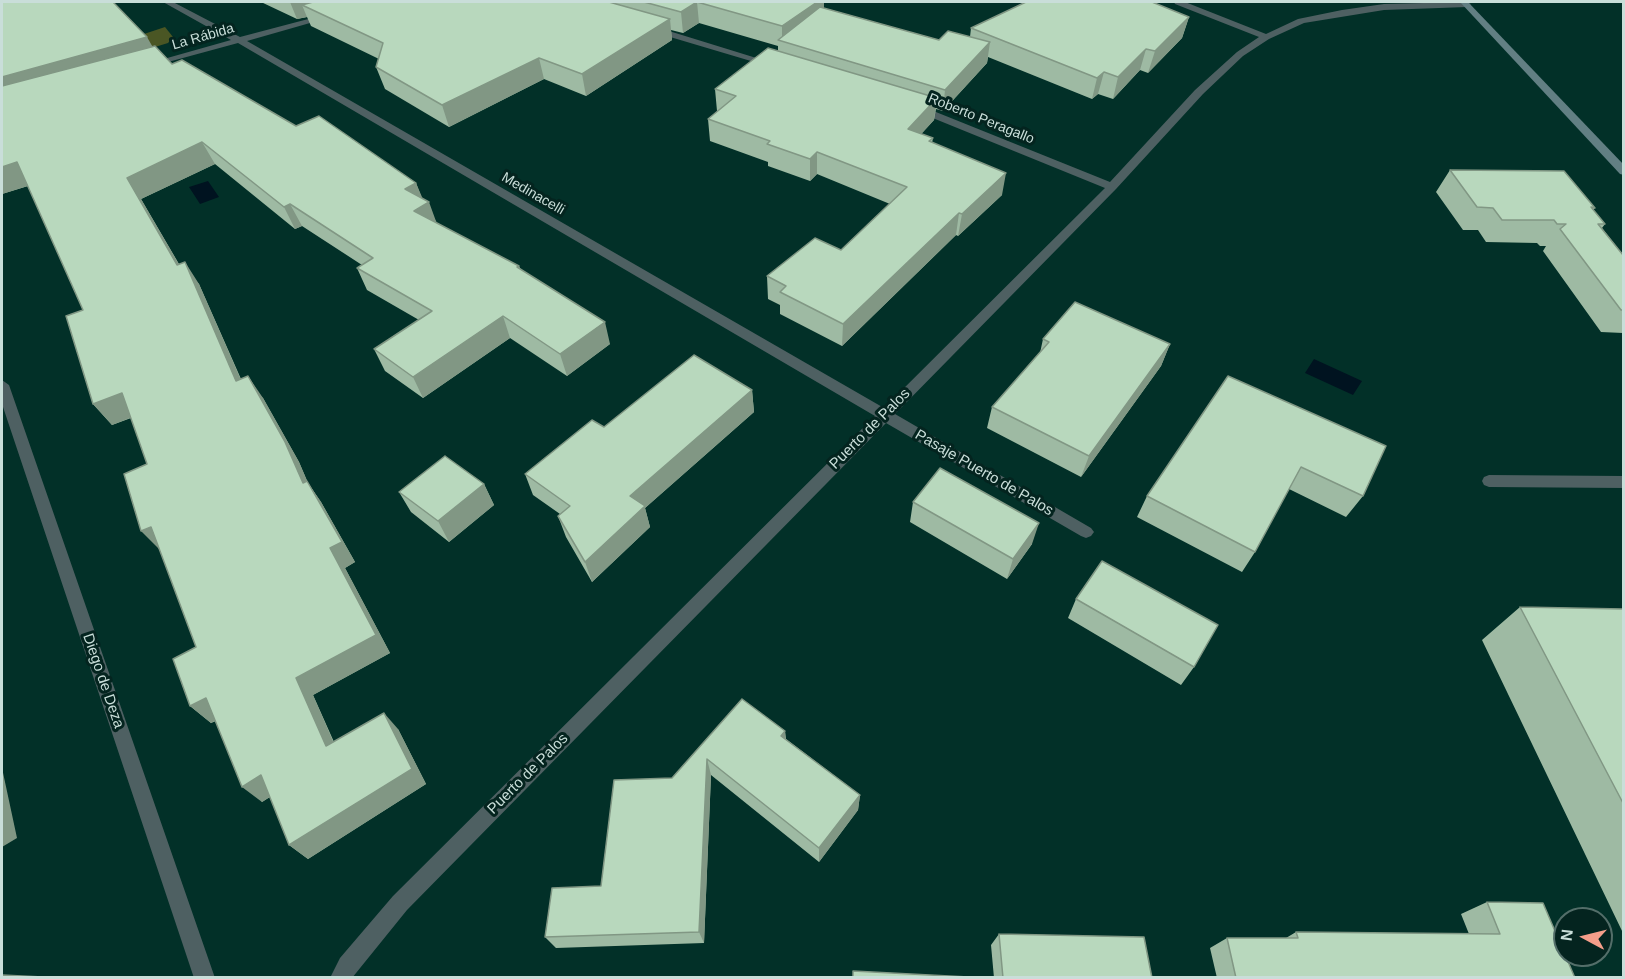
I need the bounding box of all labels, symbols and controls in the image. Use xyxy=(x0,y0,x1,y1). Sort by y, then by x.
street label: La Rábida xyxy=(170,20,236,54)
street label: Roberto Peragallo xyxy=(926,90,1036,148)
street label: Medinacelli xyxy=(498,169,568,219)
street label: Puerto de Palos xyxy=(826,385,914,473)
street label: Pasaje Puerto de Palos xyxy=(912,426,1056,520)
street label: Diego de Deza xyxy=(78,631,128,731)
street label: Puerto de Palos xyxy=(484,730,572,818)
north arrow xyxy=(1553,907,1613,967)
text: N xyxy=(1557,928,1576,942)

